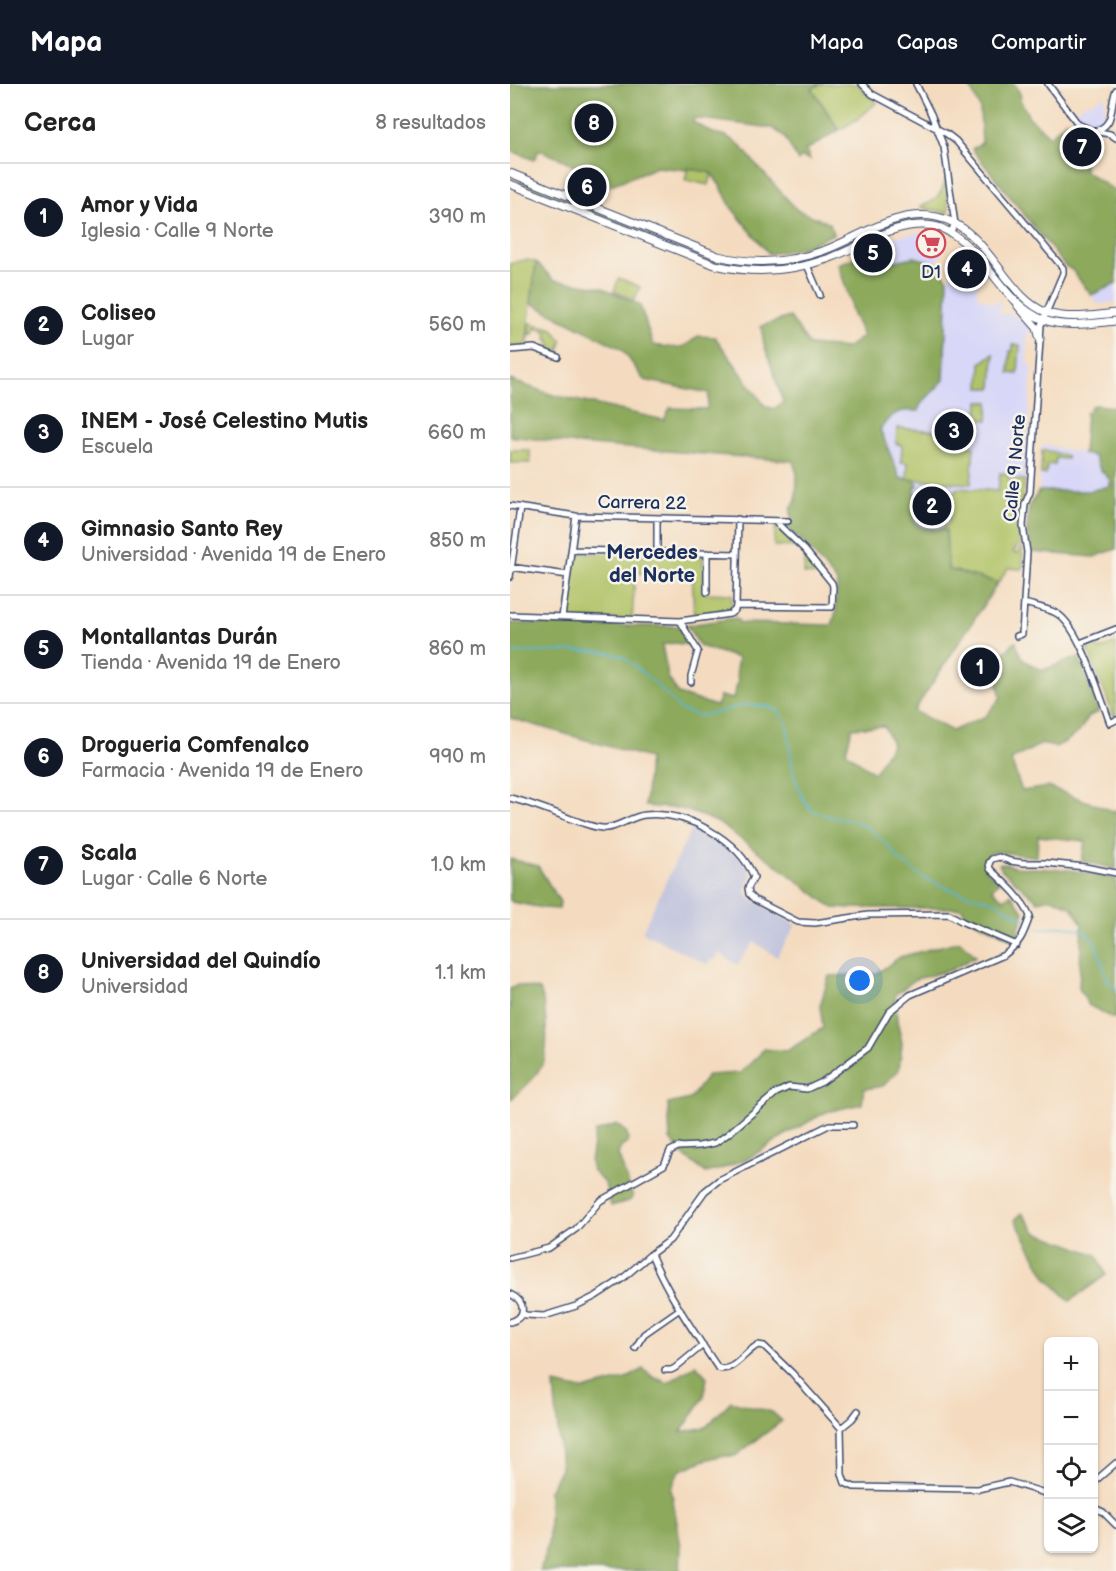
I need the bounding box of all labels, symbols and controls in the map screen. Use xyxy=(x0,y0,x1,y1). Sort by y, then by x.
text: Mapa xyxy=(30,26,102,59)
text: Mapa xyxy=(810,30,864,55)
text: Capas xyxy=(897,30,958,55)
text: Compartir xyxy=(991,30,1086,55)
pin: 8 xyxy=(574,100,614,146)
text: Cerca xyxy=(24,108,96,139)
text: 8 resultados xyxy=(375,111,486,135)
pin: 7 xyxy=(1062,124,1102,170)
pin: 6 xyxy=(568,164,607,210)
text: Amor y Vida xyxy=(81,192,198,219)
text: 1 xyxy=(39,205,48,229)
text: 390 m xyxy=(428,205,486,229)
text: Iglesia · Calle 9 Norte xyxy=(81,219,274,243)
supermarket icon: D1 xyxy=(915,227,947,259)
pin: 5 xyxy=(854,230,892,276)
pin: 4 xyxy=(948,246,986,291)
place label: D1 xyxy=(921,262,941,283)
text: Coliseo xyxy=(81,300,156,327)
text: 2 xyxy=(38,313,49,337)
text: 560 m xyxy=(429,313,486,337)
text: Lugar xyxy=(81,327,134,351)
text: INEM - José Celestino Mutis xyxy=(81,408,368,435)
pin: 3 xyxy=(934,408,974,454)
street label: Calle 9 Norte xyxy=(1000,413,1030,523)
text: 3 xyxy=(38,421,49,445)
text: 660 m xyxy=(428,421,486,445)
text: Escuela xyxy=(81,435,153,459)
pin: 2 xyxy=(912,484,952,528)
street label: Carrera 22 xyxy=(597,492,687,514)
text: Gimnasio Santo Rey xyxy=(81,516,282,543)
text: 4 xyxy=(38,529,49,553)
text: 850 m xyxy=(429,529,486,553)
district label: Mercedes del Norte xyxy=(606,541,698,588)
text: Universidad · Avenida 19 de Enero xyxy=(81,543,386,567)
text: Montallantas Durán xyxy=(81,624,278,651)
text: 5 xyxy=(38,637,49,661)
text: 860 m xyxy=(428,637,486,661)
pin: 1 xyxy=(960,644,1000,690)
text: Tienda · Avenida 19 de Enero xyxy=(81,651,341,675)
text: Drogueria Comfenalco xyxy=(81,732,309,759)
text: 6 xyxy=(37,745,50,769)
text: 990 m xyxy=(429,745,486,769)
text: Farmacia · Avenida 19 de Enero xyxy=(81,759,363,783)
text: Scala xyxy=(81,840,137,867)
text: 7 xyxy=(38,853,49,877)
text: 1.0 km xyxy=(431,853,486,877)
text: Lugar · Calle 6 Norte xyxy=(81,867,267,891)
text: Universidad del Quindío xyxy=(81,948,321,975)
text: 8 xyxy=(37,961,50,985)
text: 1.1 km xyxy=(435,961,486,985)
your location xyxy=(845,966,874,995)
text: Universidad xyxy=(81,975,188,999)
map controls xyxy=(1044,1337,1098,1553)
button: + xyxy=(1044,1337,1098,1391)
button: − xyxy=(1044,1391,1098,1445)
button: locate xyxy=(1044,1445,1098,1499)
button: layers xyxy=(1044,1499,1098,1553)

